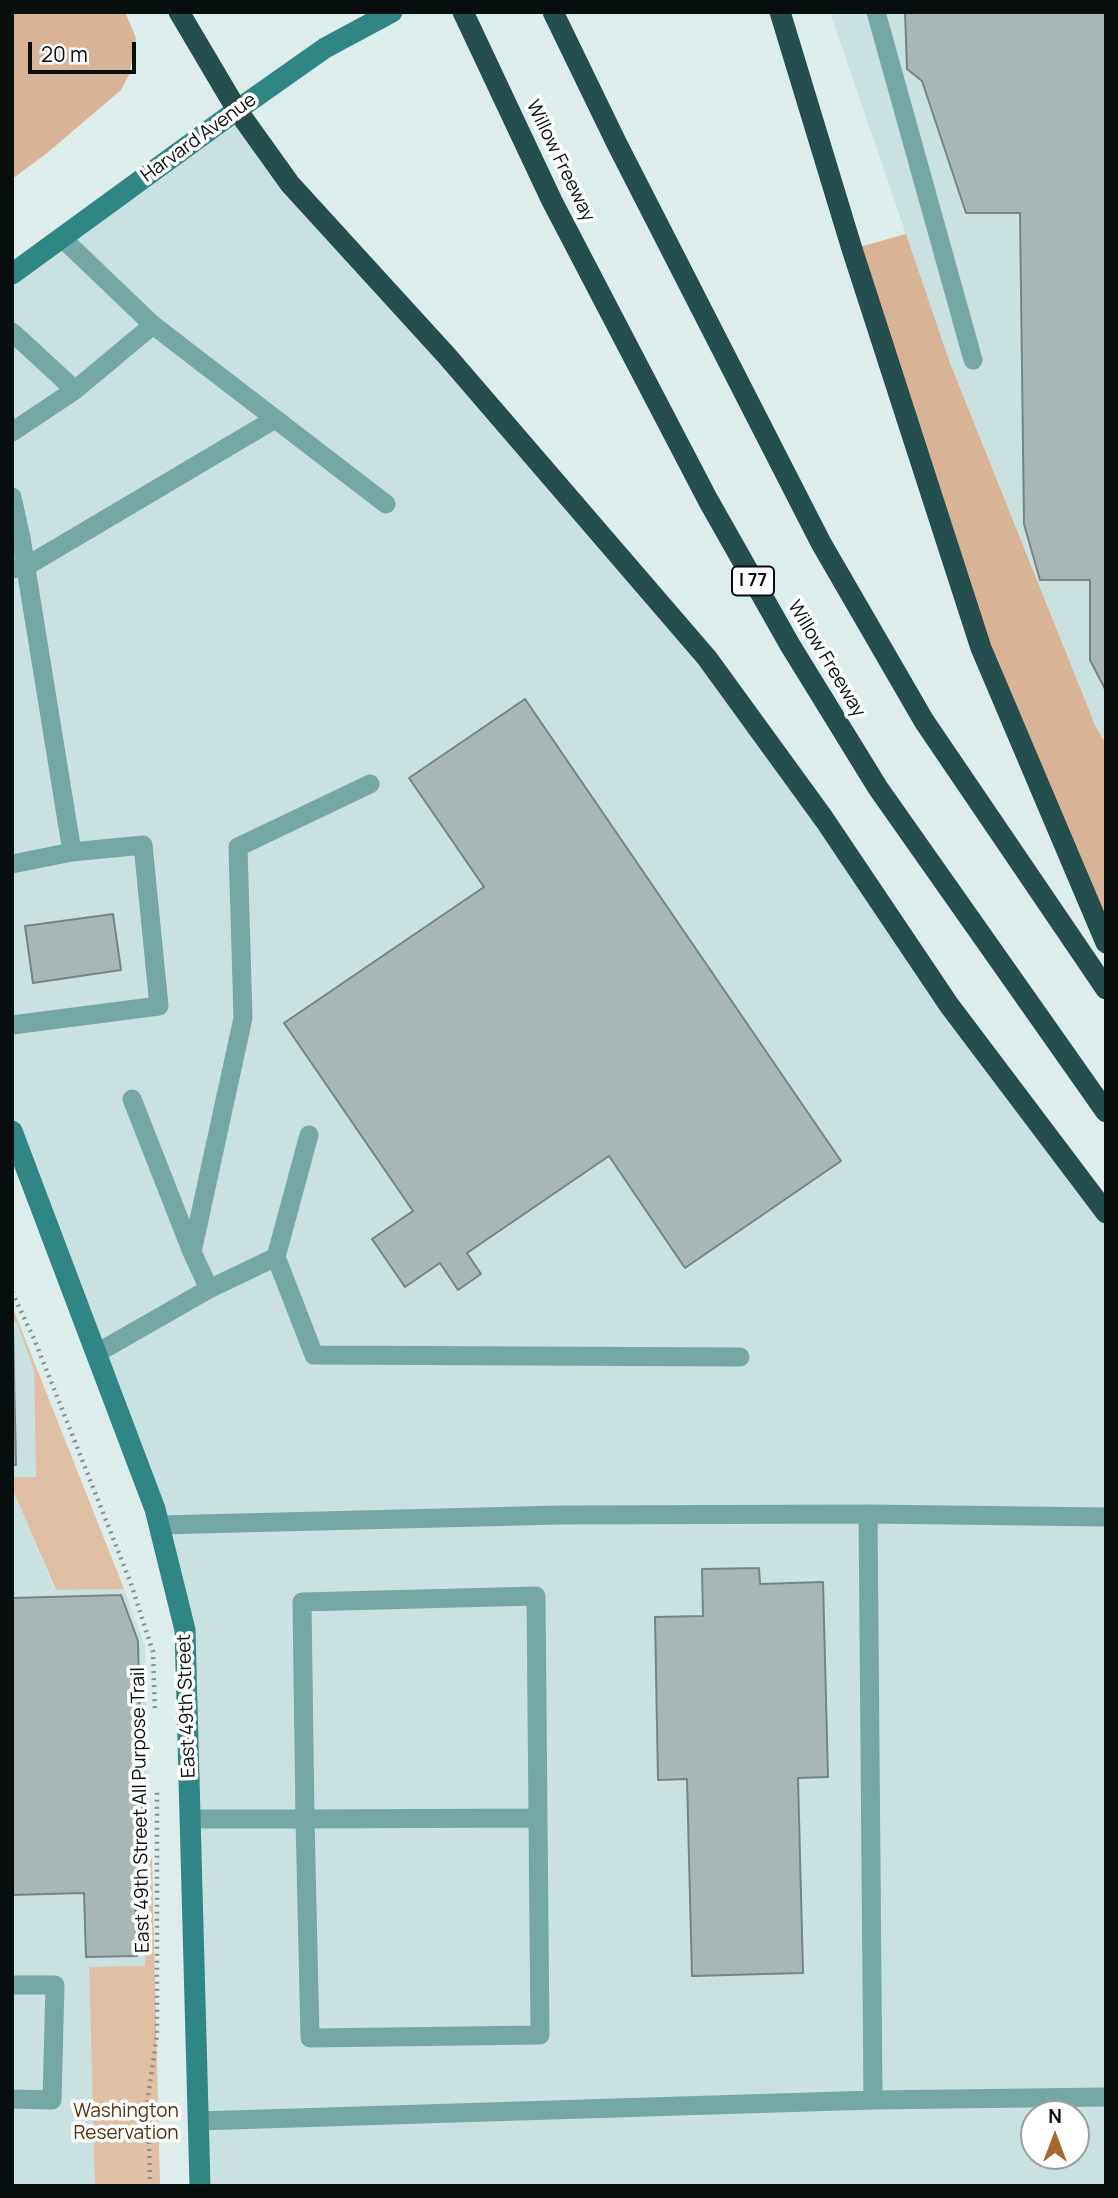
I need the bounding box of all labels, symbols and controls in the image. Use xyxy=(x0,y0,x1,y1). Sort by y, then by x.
scale bar xyxy=(32,28,140,72)
text: 20 m xyxy=(41,40,88,68)
street label: Harvard Avenue xyxy=(137,89,261,187)
street label: Willow Freeway xyxy=(521,97,599,225)
road number: I 77 xyxy=(732,566,774,596)
street label: Willow Freeway xyxy=(782,597,870,721)
street label: East 49th Street xyxy=(173,1634,201,1778)
street label: East 49th Street All Purpose Trail xyxy=(127,1667,155,1953)
north arrow xyxy=(1020,2100,1090,2170)
park label: Washington Reservation xyxy=(73,2101,179,2145)
text: N xyxy=(1048,2103,1062,2129)

